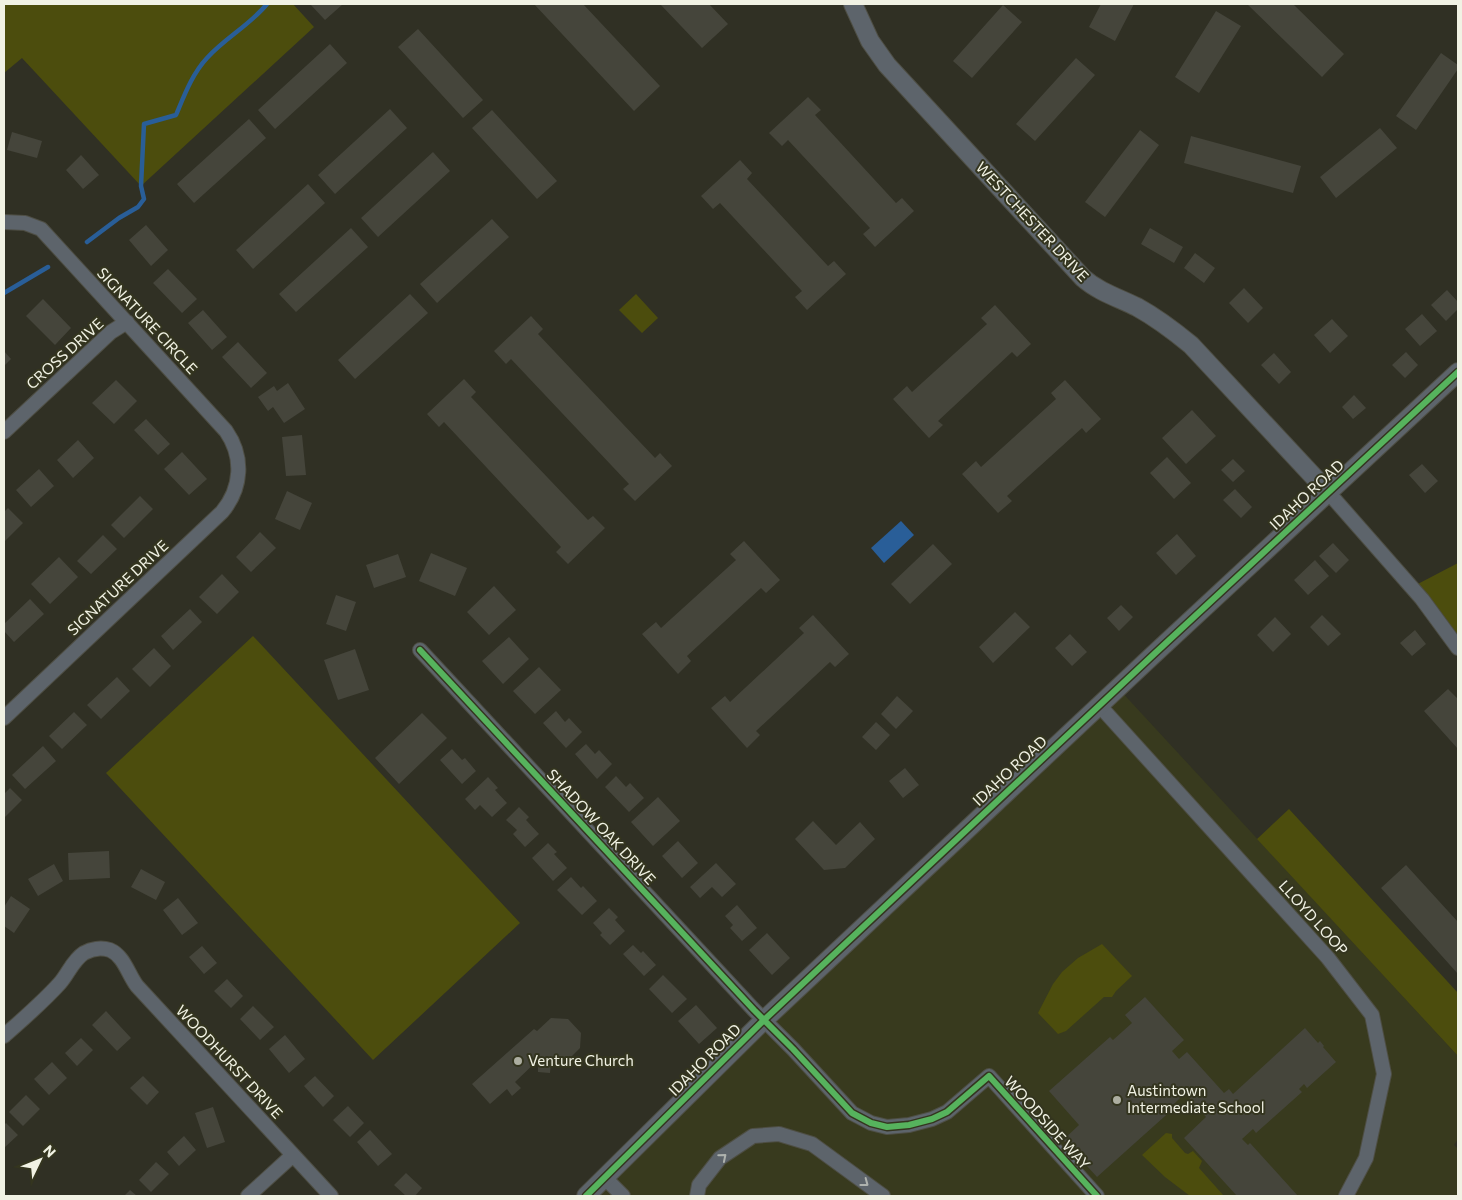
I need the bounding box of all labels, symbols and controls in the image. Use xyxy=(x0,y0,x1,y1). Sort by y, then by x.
street label: WESTCHESTER DRIVE xyxy=(973,158,1093,285)
street label: SIGNATURE CIRCLE xyxy=(94,263,202,377)
street label: CROSS DRIVE xyxy=(22,314,107,393)
street label: IDAHO ROAD xyxy=(1266,455,1347,533)
street label: SIGNATURE DRIVE xyxy=(63,536,172,639)
street label: IDAHO ROAD xyxy=(969,731,1050,809)
street label: SHADOW OAK DRIVE xyxy=(544,765,660,888)
street label: LLOYD LOOP xyxy=(1275,876,1352,958)
street label: WOODHURST DRIVE xyxy=(173,1001,287,1122)
street label: IDAHO ROAD xyxy=(665,1020,744,1099)
place label: Venture Church xyxy=(528,1051,634,1069)
marker: Venture Church xyxy=(512,1055,524,1067)
street label: WOODSIDE WAY xyxy=(1001,1072,1095,1173)
place label: Austintown Intermediate School xyxy=(1127,1081,1264,1116)
marker: Austintown Intermediate School xyxy=(1111,1094,1123,1106)
north arrow xyxy=(15,1135,65,1185)
text: N xyxy=(40,1141,60,1160)
one-way arrow xyxy=(718,1154,727,1163)
one-way arrow xyxy=(859,1177,868,1185)

